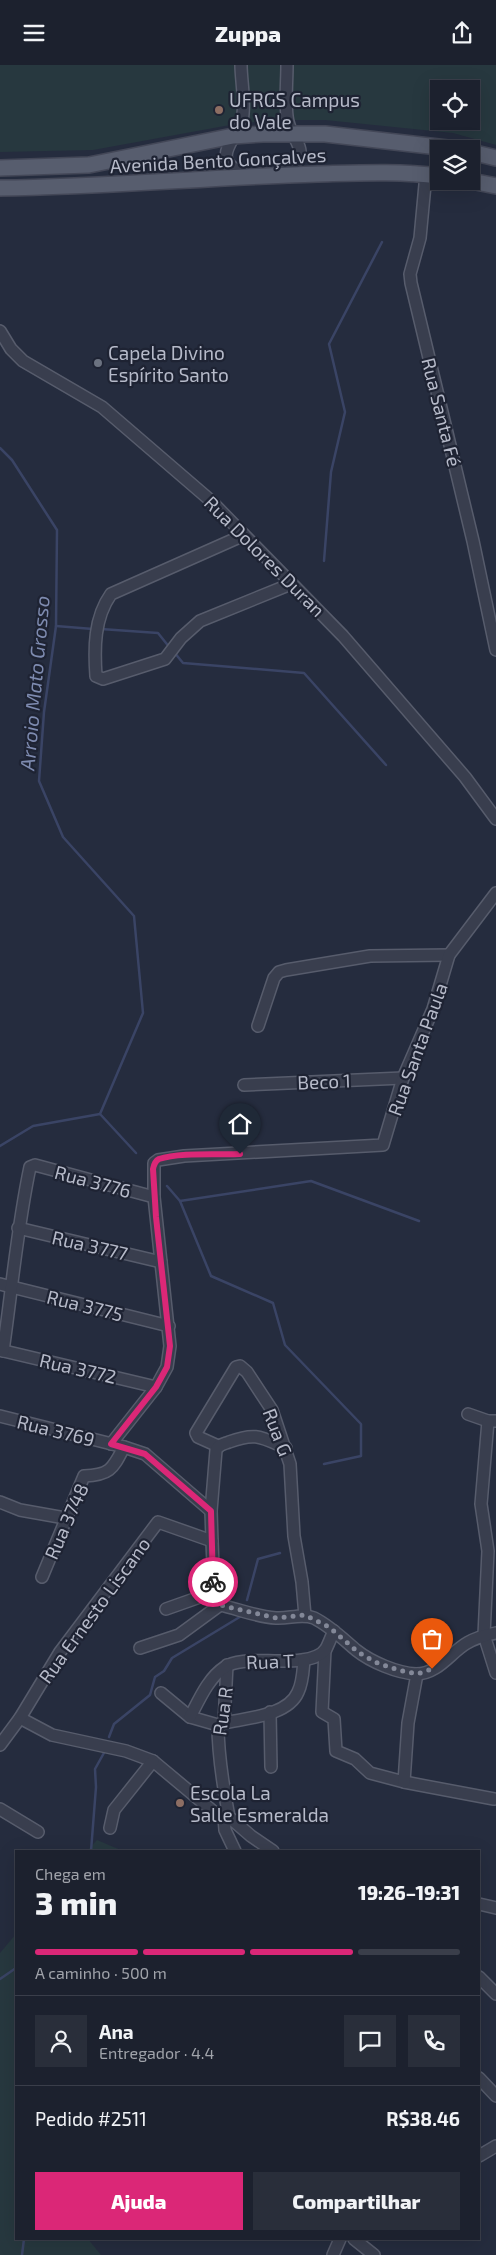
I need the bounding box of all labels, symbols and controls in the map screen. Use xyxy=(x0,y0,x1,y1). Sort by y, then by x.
icon: menu xyxy=(20,19,48,47)
icon: share xyxy=(448,19,476,47)
text: Zuppa xyxy=(215,20,281,46)
map controls xyxy=(430,80,480,190)
button: locate xyxy=(430,80,480,130)
place label: UFRGS Campus do Vale xyxy=(229,88,360,133)
marker: UFRGS Campus do Vale xyxy=(213,104,225,116)
button: layers xyxy=(430,140,480,190)
street label: Avenida Bento Gonçalves xyxy=(109,143,327,178)
place label: Capela Divino Espírito Santo xyxy=(108,341,229,386)
street label: Rua Santa Fé xyxy=(417,355,467,469)
marker: Capela Divino Espírito Santo xyxy=(92,357,104,369)
street label: Rua Dolores Duran xyxy=(200,491,330,621)
water label: Arroio Mato Grosso xyxy=(14,595,54,772)
street label: Rua Santa Paula xyxy=(382,979,452,1119)
street label: Beco 1 xyxy=(297,1069,351,1093)
pin xyxy=(219,1103,261,1154)
icon: home xyxy=(226,1110,254,1138)
street label: Rua 3776 xyxy=(52,1160,134,1202)
street label: Rua 3777 xyxy=(50,1225,130,1265)
street label: Rua 3775 xyxy=(45,1284,125,1326)
street label: Rua 3772 xyxy=(37,1348,119,1388)
street label: Rua G xyxy=(258,1405,298,1459)
street label: Rua 3769 xyxy=(15,1409,97,1451)
street label: Rua 3748 xyxy=(39,1479,93,1563)
street label: Rua Ernesto Liscano xyxy=(33,1533,155,1687)
courier xyxy=(188,1557,238,1607)
icon: bike xyxy=(199,1568,227,1596)
pin xyxy=(411,1618,453,1669)
icon: bag xyxy=(418,1625,446,1653)
street label: Rua T xyxy=(246,1649,294,1673)
street label: Rua R xyxy=(207,1685,237,1737)
place label: Escola La Salle Esmeralda xyxy=(190,1781,329,1826)
marker: Escola La Salle Esmeralda xyxy=(174,1797,186,1809)
text: Chega em xyxy=(35,1864,106,1883)
text: 19:26–19:31 xyxy=(358,1881,460,1904)
text: 3 min xyxy=(35,1883,117,1921)
text: A caminho · 500 m xyxy=(35,1963,167,1982)
button: person xyxy=(35,2015,87,2067)
button: chat xyxy=(344,2015,396,2067)
button: phone xyxy=(408,2015,460,2067)
text: Ana xyxy=(99,2020,134,2043)
text: Entregador · 4.4 xyxy=(99,2043,214,2062)
text: Pedido #2511 xyxy=(35,2107,147,2130)
text: R$38.46 xyxy=(386,2107,460,2130)
button: Ajuda xyxy=(35,2172,243,2230)
button: Compartilhar xyxy=(253,2172,460,2230)

